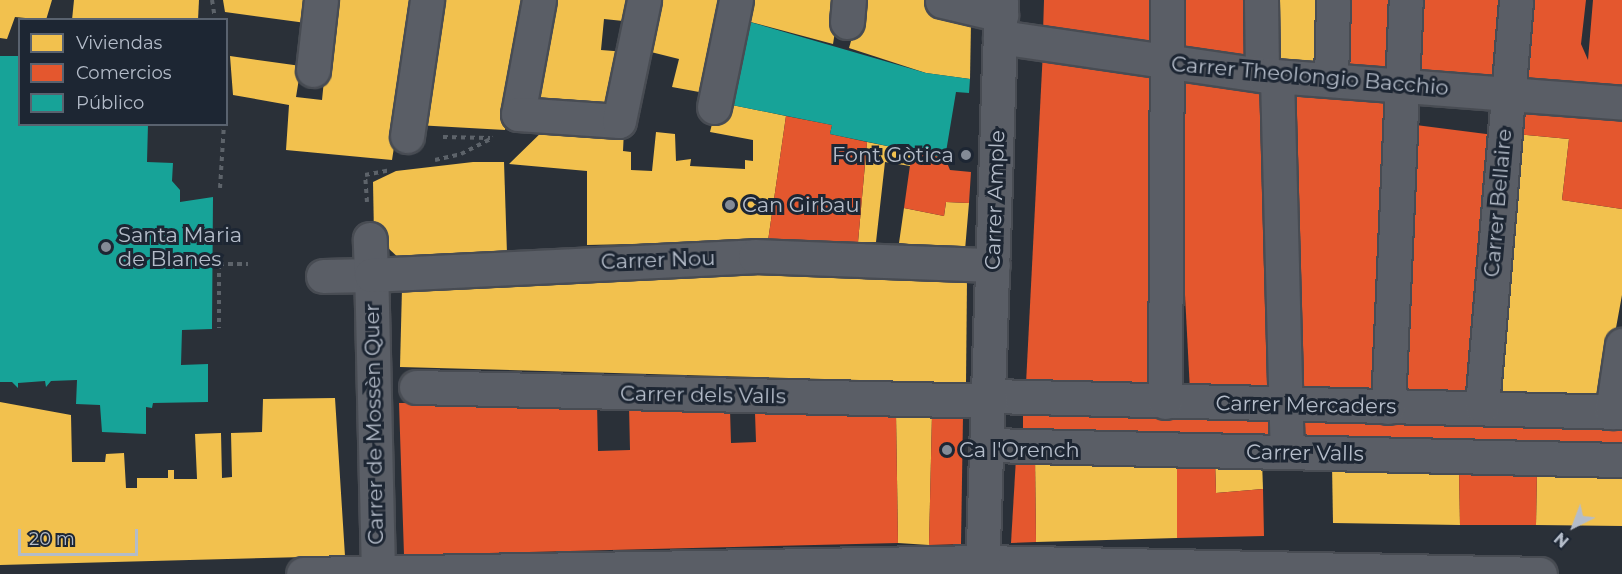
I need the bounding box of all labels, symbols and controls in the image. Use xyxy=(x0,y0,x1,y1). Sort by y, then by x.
legend xyxy=(18,18,228,126)
text: Viviendas xyxy=(76,32,162,54)
street label: Carrer Theolongio Bacchio xyxy=(1170,51,1450,101)
text: Comercios xyxy=(76,62,172,84)
text: Público xyxy=(76,92,144,114)
street label: Carrer Bellaire xyxy=(1479,128,1517,278)
street label: Carrer Ample xyxy=(980,130,1010,270)
place label: Font Gòtica xyxy=(832,142,954,168)
marker: Font Gòtica xyxy=(959,148,973,162)
place label: Can Girbau xyxy=(742,192,860,218)
marker: Can Girbau xyxy=(723,198,737,212)
place label: Santa Maria de Blanes xyxy=(118,222,242,272)
marker: Santa Maria de Blanes xyxy=(99,240,113,254)
street label: Carrer Nou xyxy=(600,245,716,275)
street label: Carrer de Mossèn Quer xyxy=(359,303,389,545)
street label: Carrer dels Valls xyxy=(620,381,786,409)
street label: Carrer Mercaders xyxy=(1215,391,1397,419)
place label: Ca l'Orench xyxy=(959,437,1080,463)
street label: Carrer Valls xyxy=(1246,439,1364,467)
marker: Ca l'Orench xyxy=(940,443,954,457)
north arrow xyxy=(1544,496,1604,556)
scale bar xyxy=(21,517,141,555)
text: 20 m xyxy=(29,528,75,550)
text: N xyxy=(1550,528,1573,551)

